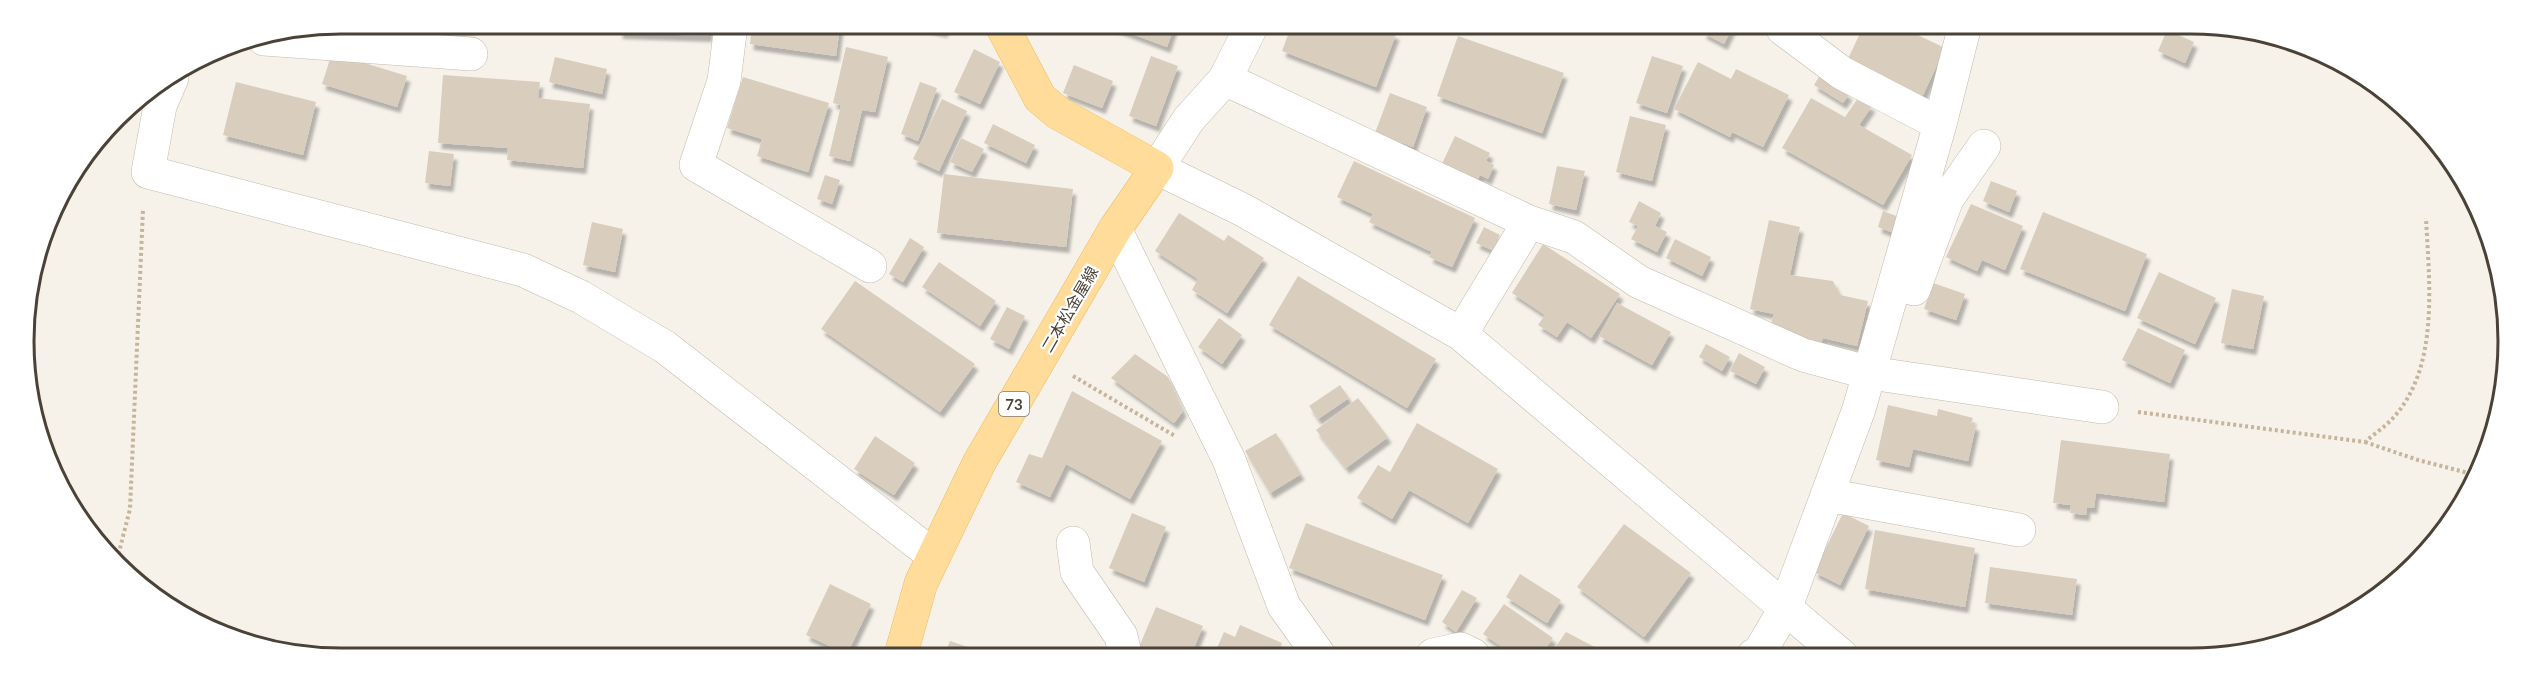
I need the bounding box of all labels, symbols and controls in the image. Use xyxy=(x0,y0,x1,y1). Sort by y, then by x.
street label: 二本松金屋線 xyxy=(1037,263,1101,355)
road number: 73 xyxy=(999,392,1029,416)

